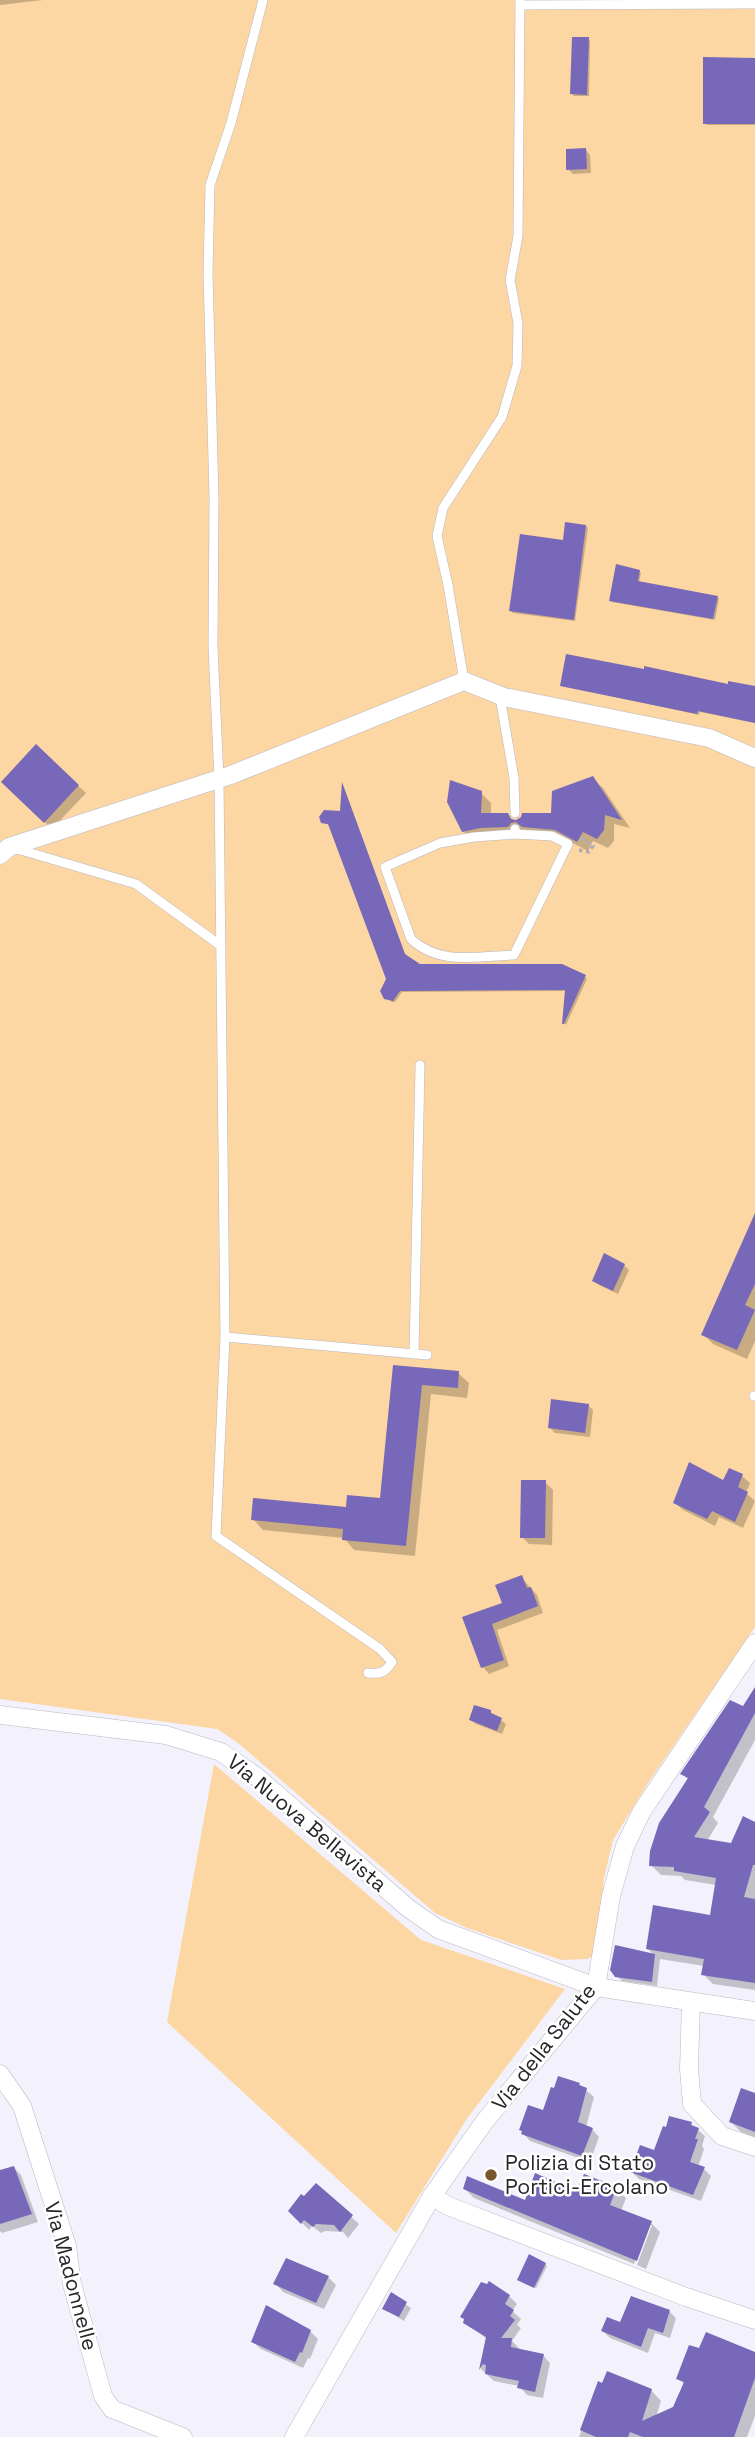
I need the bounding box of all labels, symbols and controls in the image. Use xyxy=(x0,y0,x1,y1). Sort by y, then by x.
street label: Via Nuova Bellavista xyxy=(222,1748,393,1897)
street label: Via della Salute xyxy=(486,1978,602,2116)
place label: Polizia di Stato Portici-Ercolano xyxy=(505,2149,668,2200)
marker: Polizia di Stato Portici-Ercolano xyxy=(483,2167,499,2183)
street label: Via Madonnelle xyxy=(39,2198,104,2353)

